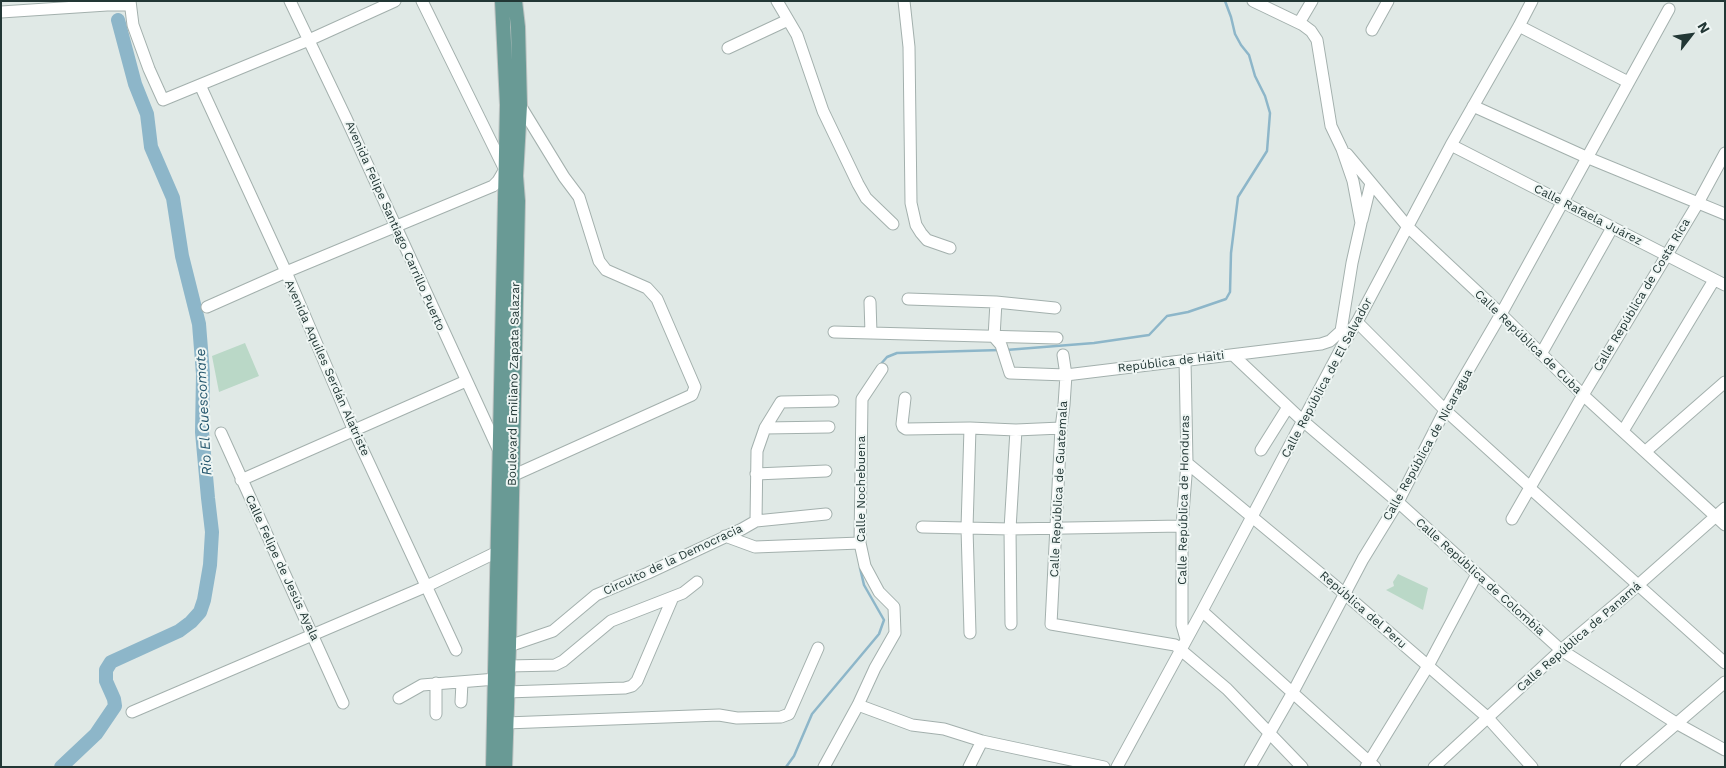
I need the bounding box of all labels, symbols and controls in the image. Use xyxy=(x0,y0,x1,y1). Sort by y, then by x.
north arrow xyxy=(1666,10,1716,60)
text: N xyxy=(1694,19,1714,36)
street label: Avenida Felipe Santiago Carrillo Puerto xyxy=(342,119,448,333)
street label: Calle Rafaela Juárez xyxy=(1531,181,1645,249)
street label: Calle República de Costa Rica xyxy=(1591,216,1693,374)
street label: Avenida Aquiles Serdán Alatriste xyxy=(282,278,372,458)
street label: Boulevard Emiliano Zapata Salazar xyxy=(505,282,523,486)
street label: Calle República de Cuba xyxy=(1471,287,1585,397)
street label: Calle República de El Salvador xyxy=(1279,295,1375,461)
water label: Rio El Cuescomate xyxy=(192,348,216,476)
street label: República de Haiti xyxy=(1117,348,1225,376)
street label: Calle República de Nicaragua xyxy=(1380,367,1476,523)
street label: Calle República de Guatemala xyxy=(1047,400,1071,578)
street label: Calle República de Honduras xyxy=(1175,415,1193,585)
street label: Calle Nochebuena xyxy=(854,436,868,542)
street label: Calle Felipe de Jesús Ayala xyxy=(242,493,322,643)
street label: Calle República de Colombia xyxy=(1412,515,1548,639)
street label: Circuito de la Democracia xyxy=(601,521,745,599)
street label: República del Peru xyxy=(1317,568,1409,652)
street label: Calle República de Panamá xyxy=(1514,579,1644,695)

